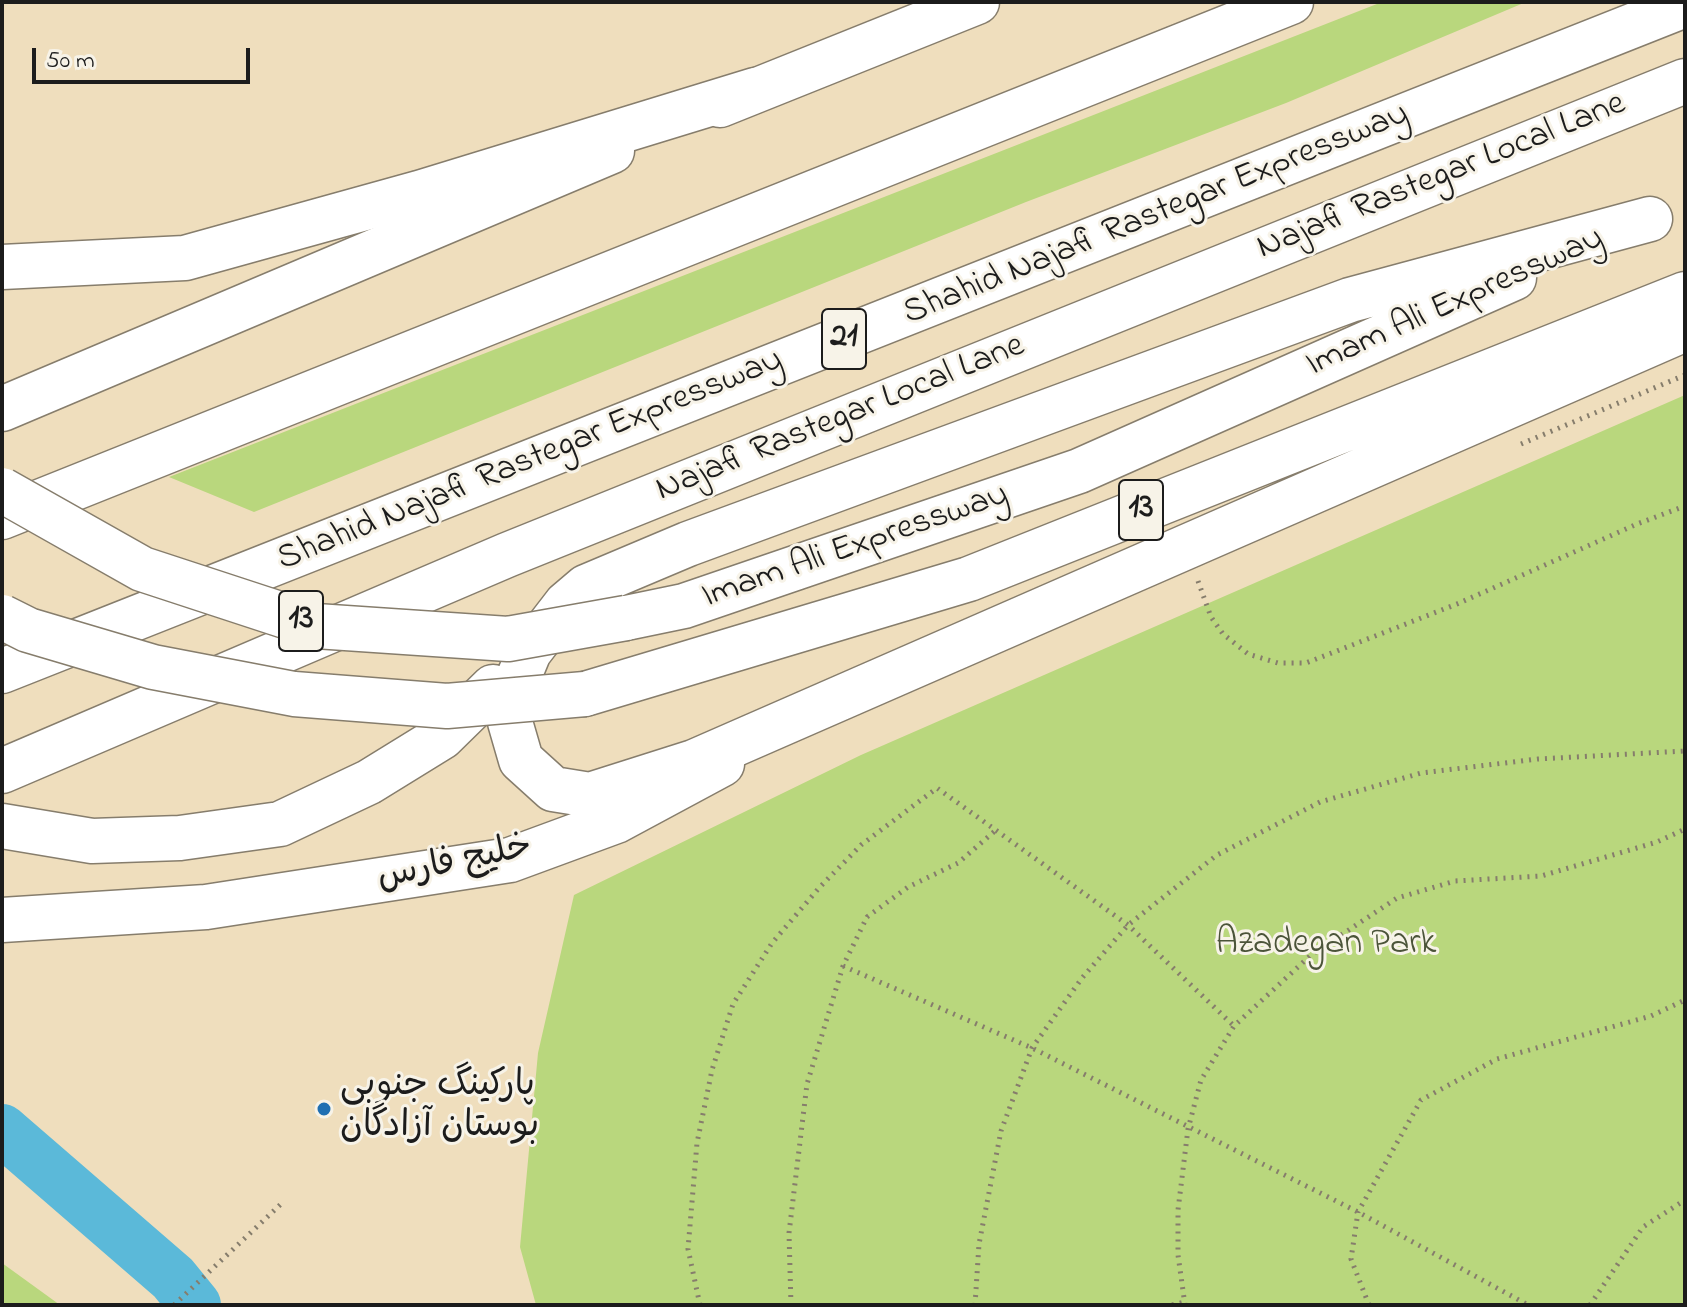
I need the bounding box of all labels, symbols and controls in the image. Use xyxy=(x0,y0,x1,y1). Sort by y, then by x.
scale bar xyxy=(36,32,254,82)
text: 50 m xyxy=(46,44,95,79)
street label: Najafi Rastegar Local Lane xyxy=(1252,84,1632,272)
street label: Shahid Najafi Rastegar Expressway xyxy=(898,95,1416,337)
street label: Imam Ali Expressway xyxy=(1301,219,1611,389)
road number: 21 xyxy=(822,309,866,369)
street label: Najafi Rastegar Local Lane xyxy=(651,326,1031,514)
street label: Shahid Najafi Rastegar Expressway xyxy=(272,341,790,583)
street label: Imam Ali Expressway xyxy=(697,475,1015,621)
road number: 13 xyxy=(1119,480,1163,540)
road number: 13 xyxy=(279,591,323,651)
street label: خلیج فارس xyxy=(374,828,536,902)
park label: Azadegan Park xyxy=(1216,924,1436,968)
place label: پارکینگ جنوبی بوستان آزادگان xyxy=(340,1066,539,1151)
marker: پارکینگ جنوبی بوستان آزادگان xyxy=(315,1100,333,1118)

